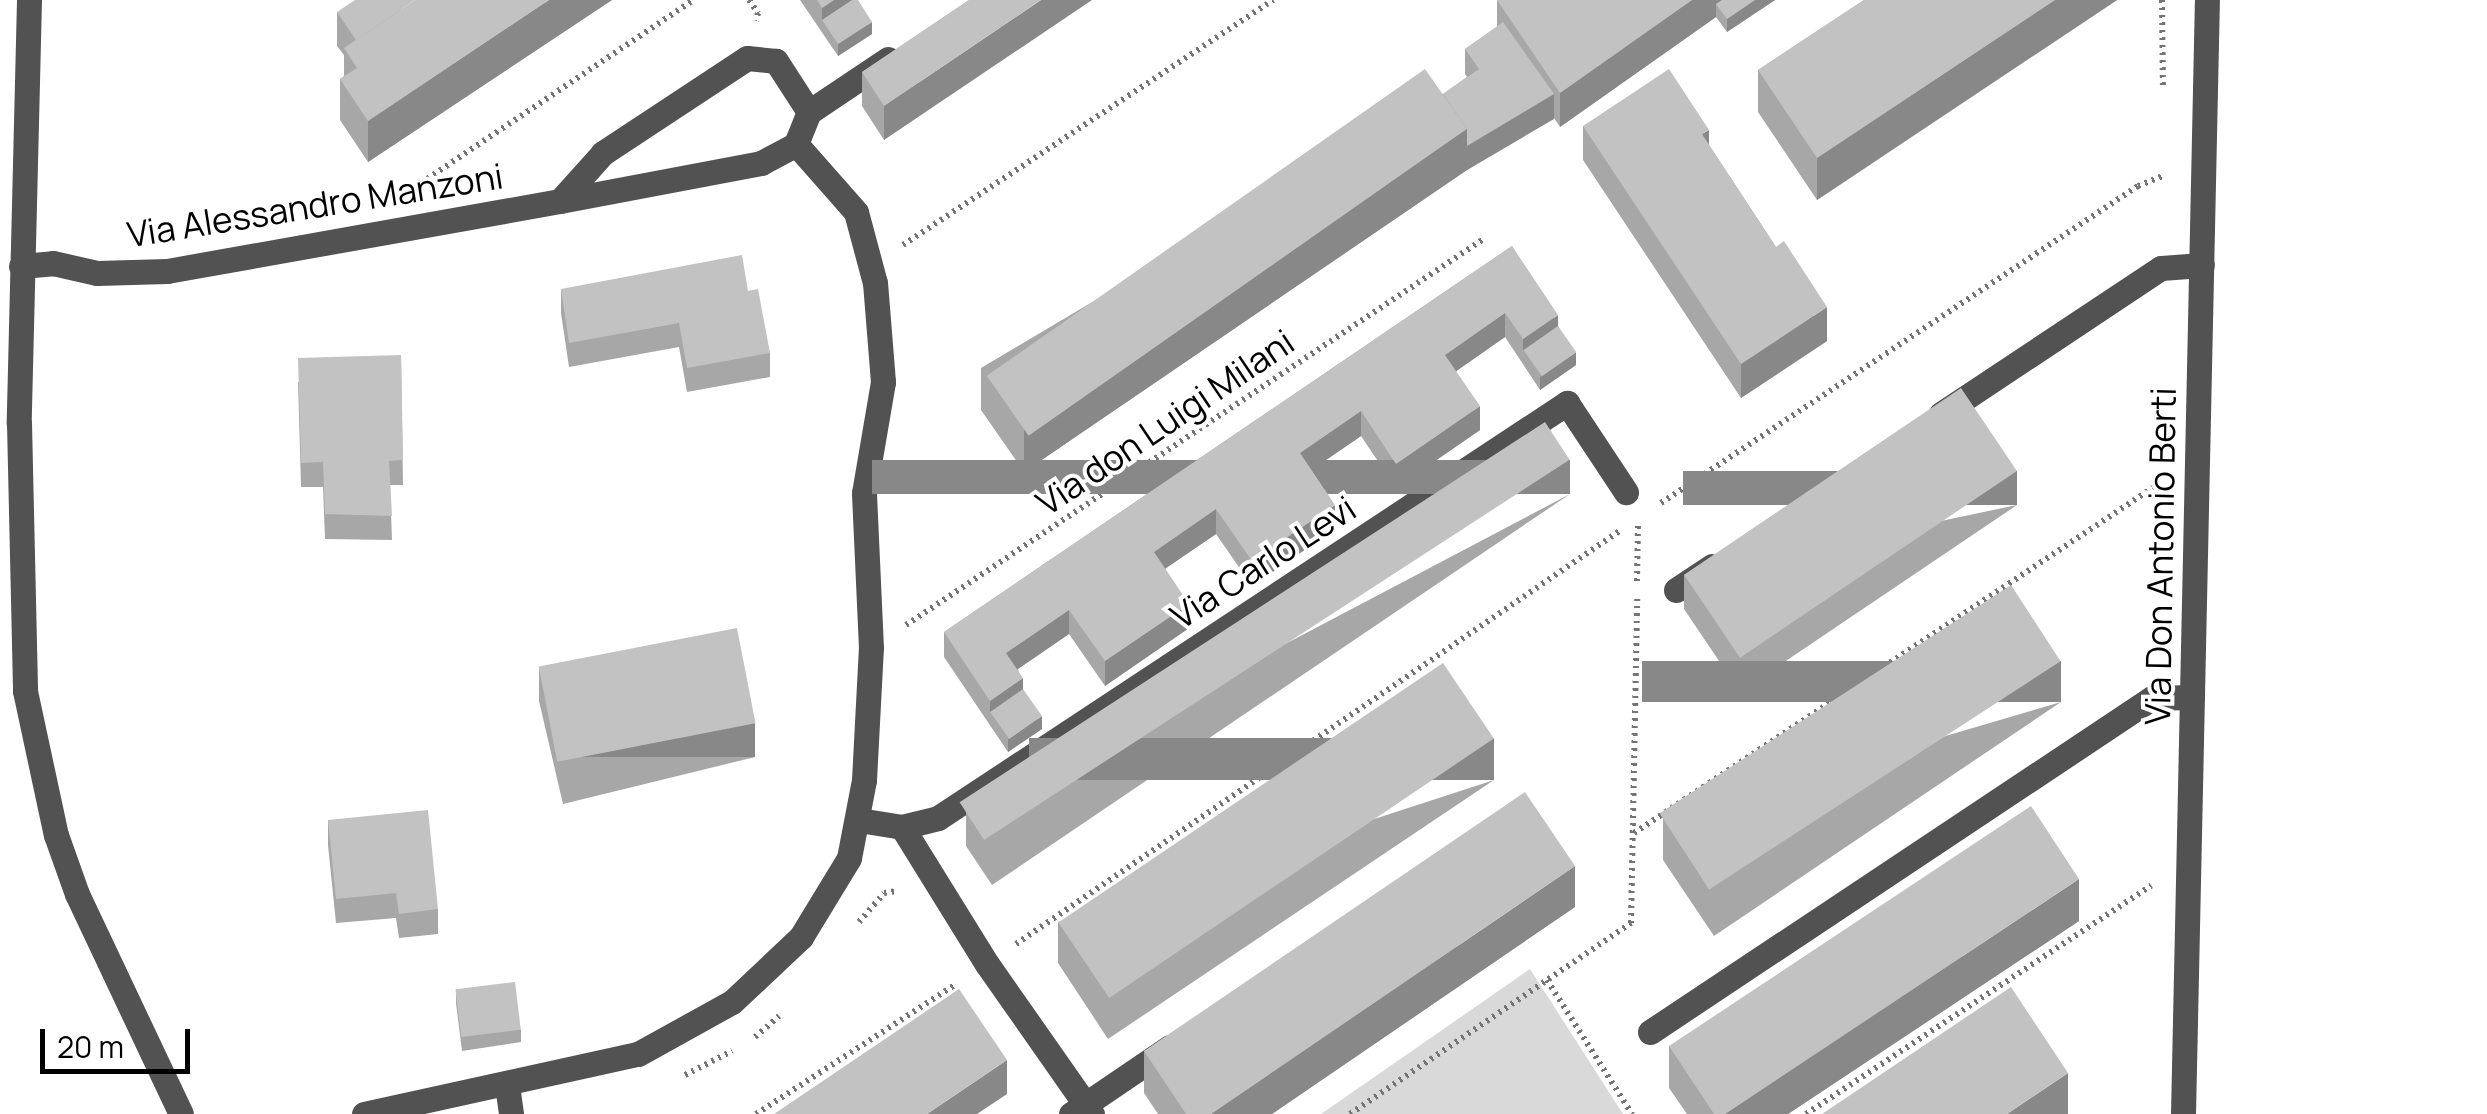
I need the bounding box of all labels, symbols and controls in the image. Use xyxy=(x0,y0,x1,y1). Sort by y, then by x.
street label: Via Alessandro Manzoni xyxy=(124,155,506,255)
street label: Via don Luigi Milani xyxy=(1028,320,1302,524)
street label: Via Don Antonio Berti xyxy=(2136,387,2184,725)
street label: Via Carlo Levi xyxy=(1163,487,1363,637)
scale bar xyxy=(45,1009,195,1071)
text: 20 m xyxy=(57,1026,124,1067)

